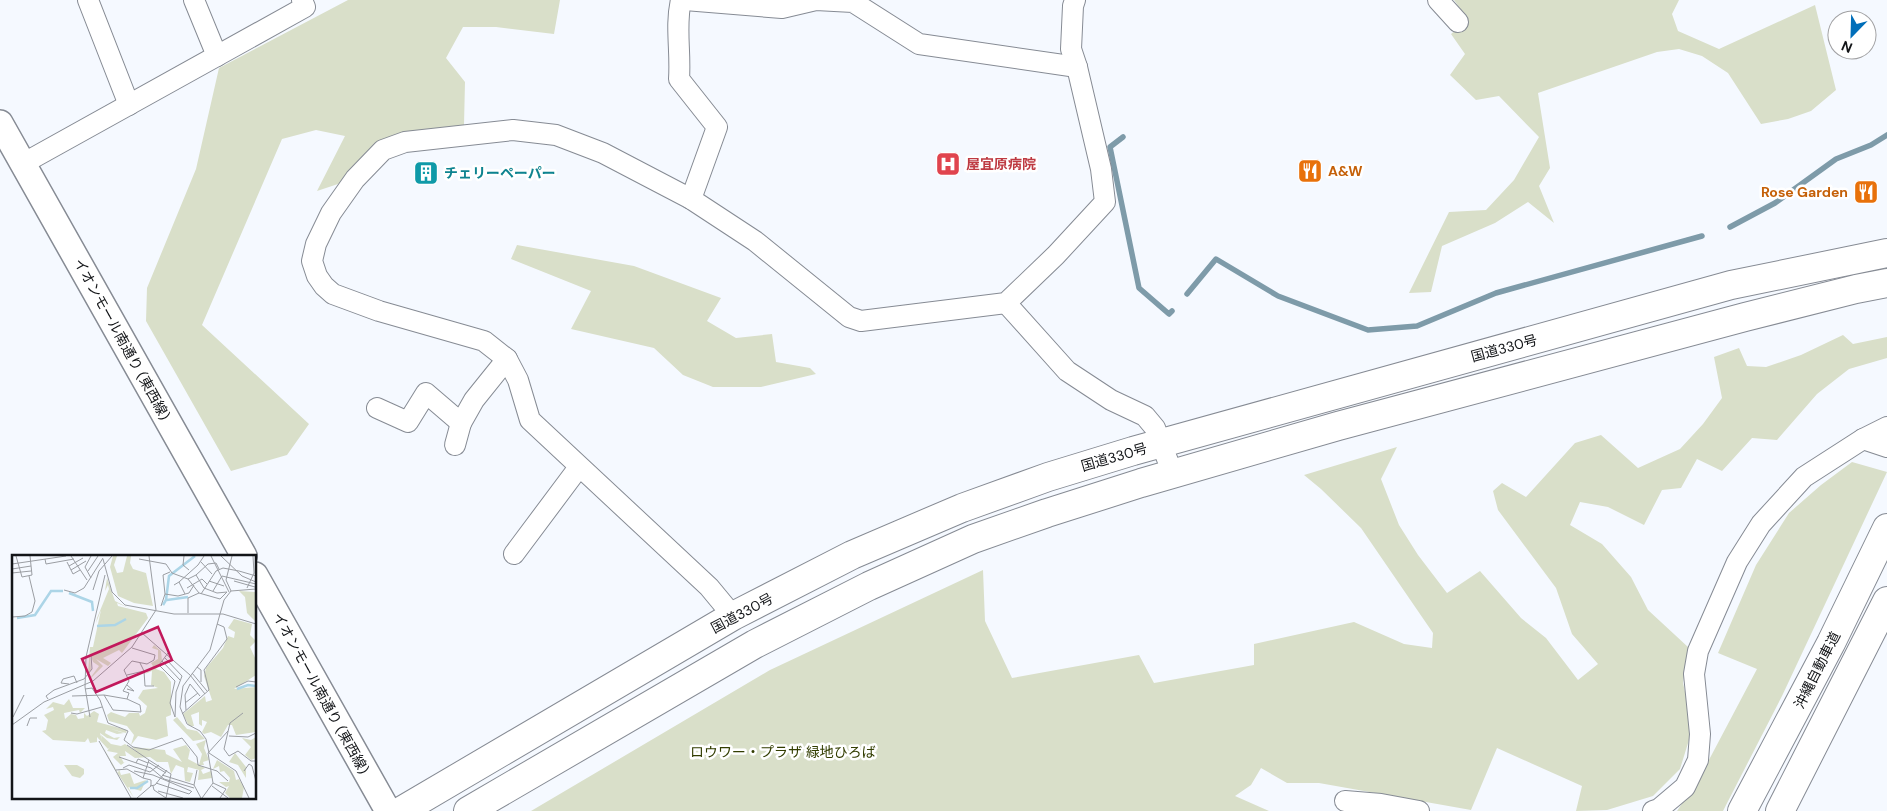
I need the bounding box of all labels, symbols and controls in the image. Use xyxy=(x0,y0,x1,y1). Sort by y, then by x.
north arrow xyxy=(1827,10,1877,60)
text: N xyxy=(1839,37,1855,57)
hospital icon: 屋宜原病院 xyxy=(935,151,961,177)
place label: 屋宜原病院 xyxy=(966,155,1036,173)
restaurant icon: A&W xyxy=(1297,158,1323,184)
building icon: チェリーペーパー xyxy=(413,160,439,186)
place label: A&W xyxy=(1328,162,1363,180)
place label: チェリーペーパー xyxy=(444,164,556,182)
restaurant icon: Rose Garden xyxy=(1853,179,1879,205)
place label: Rose Garden xyxy=(1761,183,1848,201)
street label: イオンモール南通り (東西線) xyxy=(70,255,174,423)
street label: 国道330号 xyxy=(1469,330,1539,366)
street label: 国道330号 xyxy=(1079,439,1149,475)
inset map xyxy=(12,555,256,798)
street label: 国道330号 xyxy=(708,589,776,637)
street label: イオンモール南通り (東西線) xyxy=(269,609,373,777)
street label: 沖縄自動車道 xyxy=(1790,628,1844,712)
park label: ロウワー・プラザ 緑地ひろば xyxy=(690,743,876,761)

